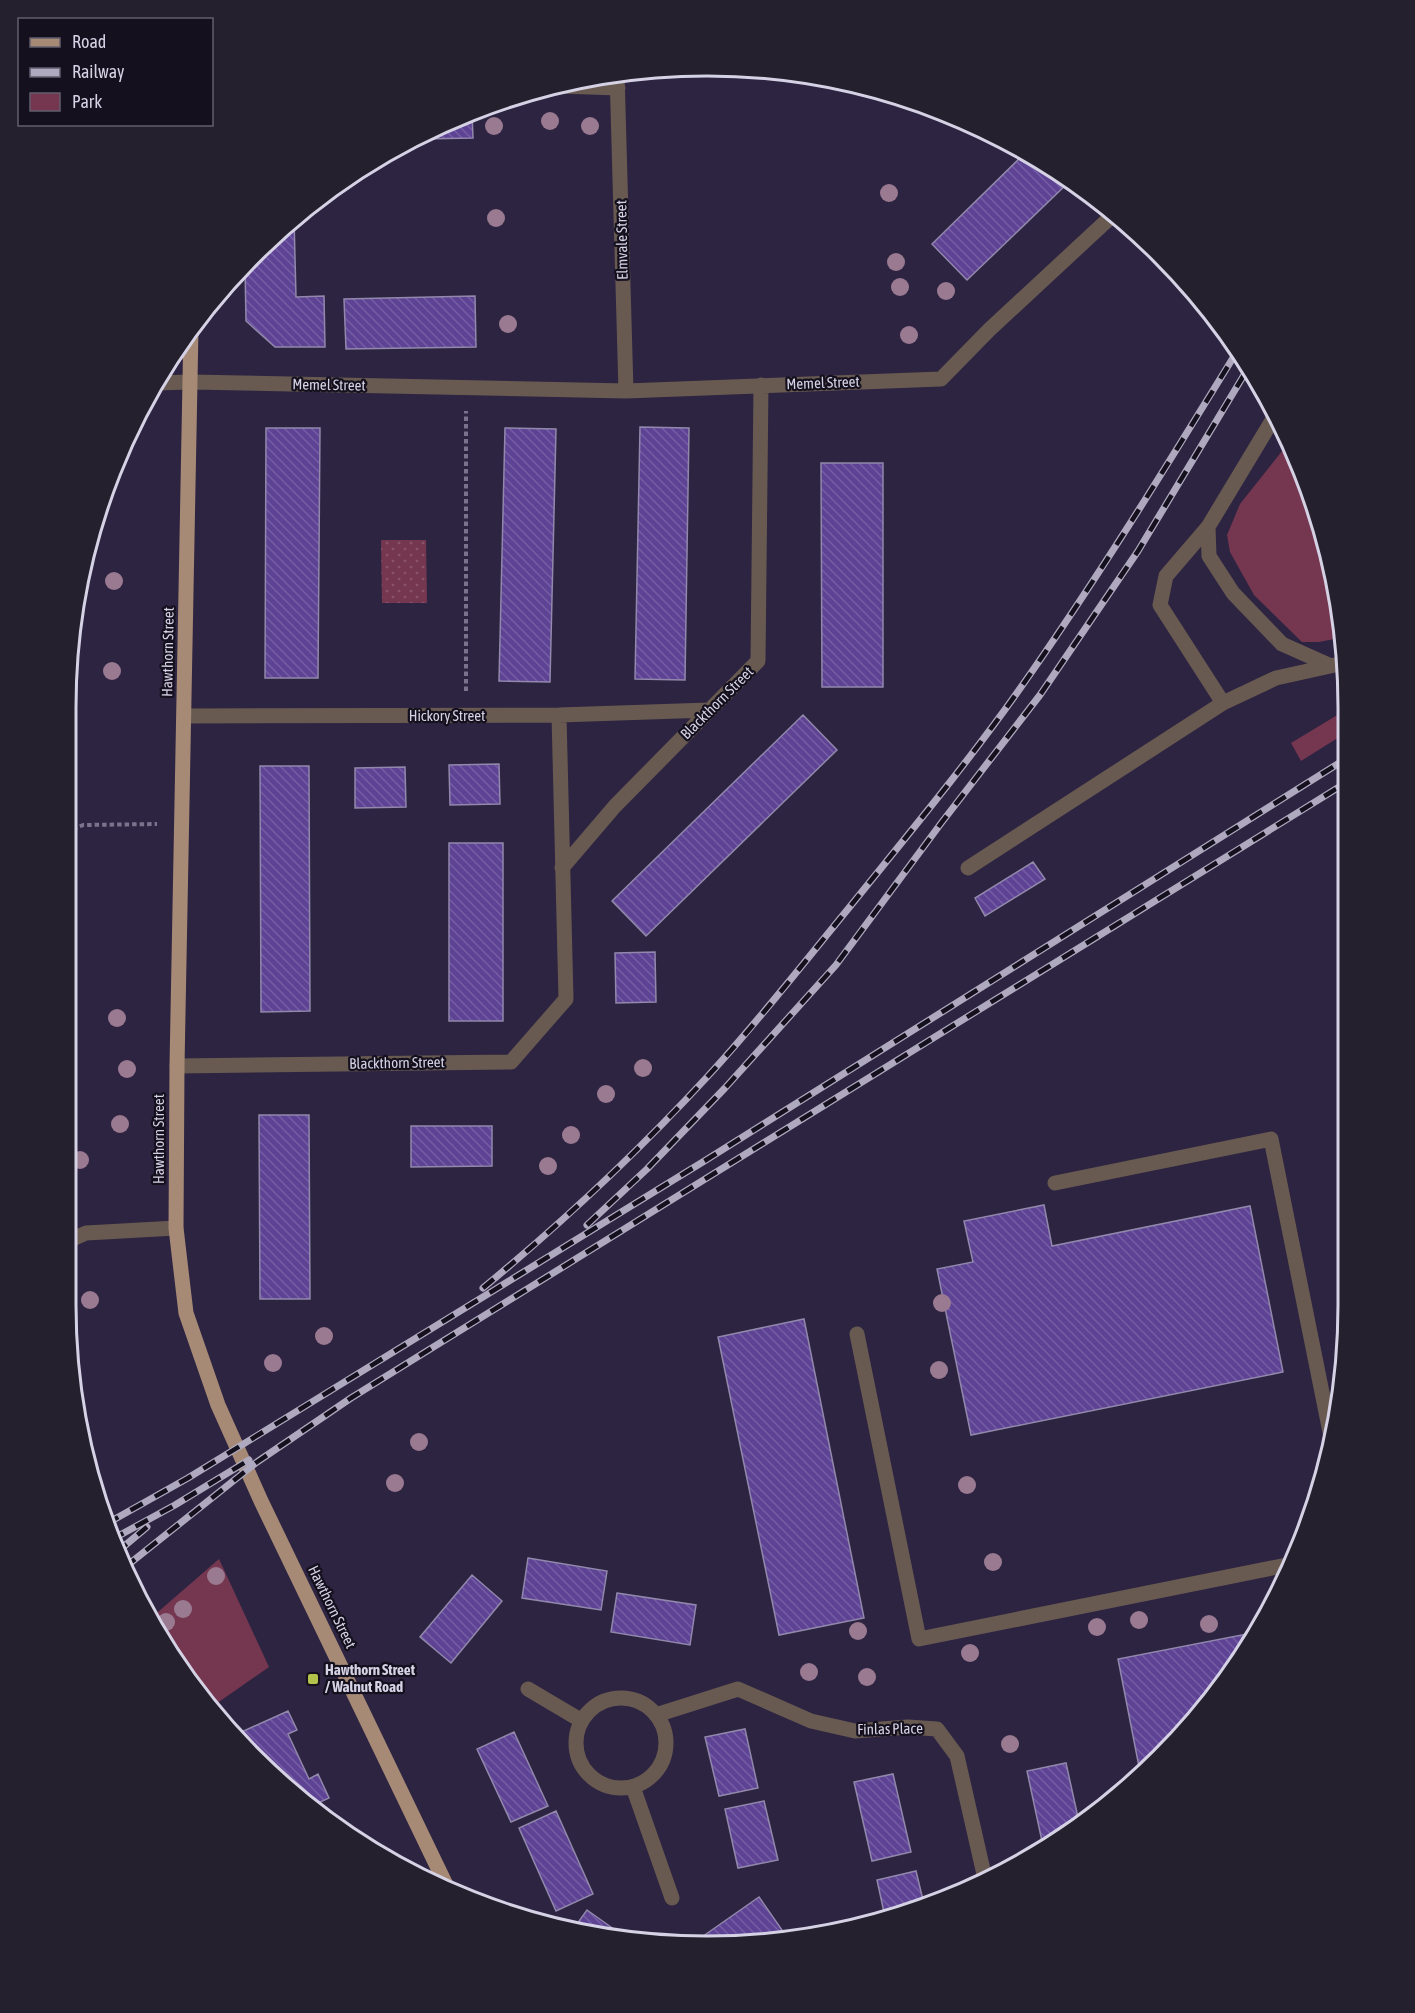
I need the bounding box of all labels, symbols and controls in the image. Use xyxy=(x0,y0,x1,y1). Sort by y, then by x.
legend xyxy=(18,18,213,126)
text: Road xyxy=(72,31,106,52)
text: Railway xyxy=(72,61,124,82)
text: Park xyxy=(72,91,102,112)
street label: Elmvale Street xyxy=(612,200,631,280)
street label: Memel Street xyxy=(786,373,860,392)
street label: Memel Street xyxy=(292,375,366,394)
street label: Hawthorn Street xyxy=(158,607,177,697)
street label: Blackthorn Street xyxy=(677,663,756,742)
street label: Hickory Street xyxy=(409,707,485,724)
street label: Blackthorn Street xyxy=(349,1053,445,1072)
street label: Hawthorn Street xyxy=(150,1094,167,1184)
street label: Hawthorn Street xyxy=(305,1563,360,1651)
place label: Hawthorn Street / Walnut Road xyxy=(325,1661,416,1695)
marker: Hawthorn Street / Walnut Road xyxy=(306,1672,320,1686)
street label: Finlas Place xyxy=(857,1719,923,1738)

